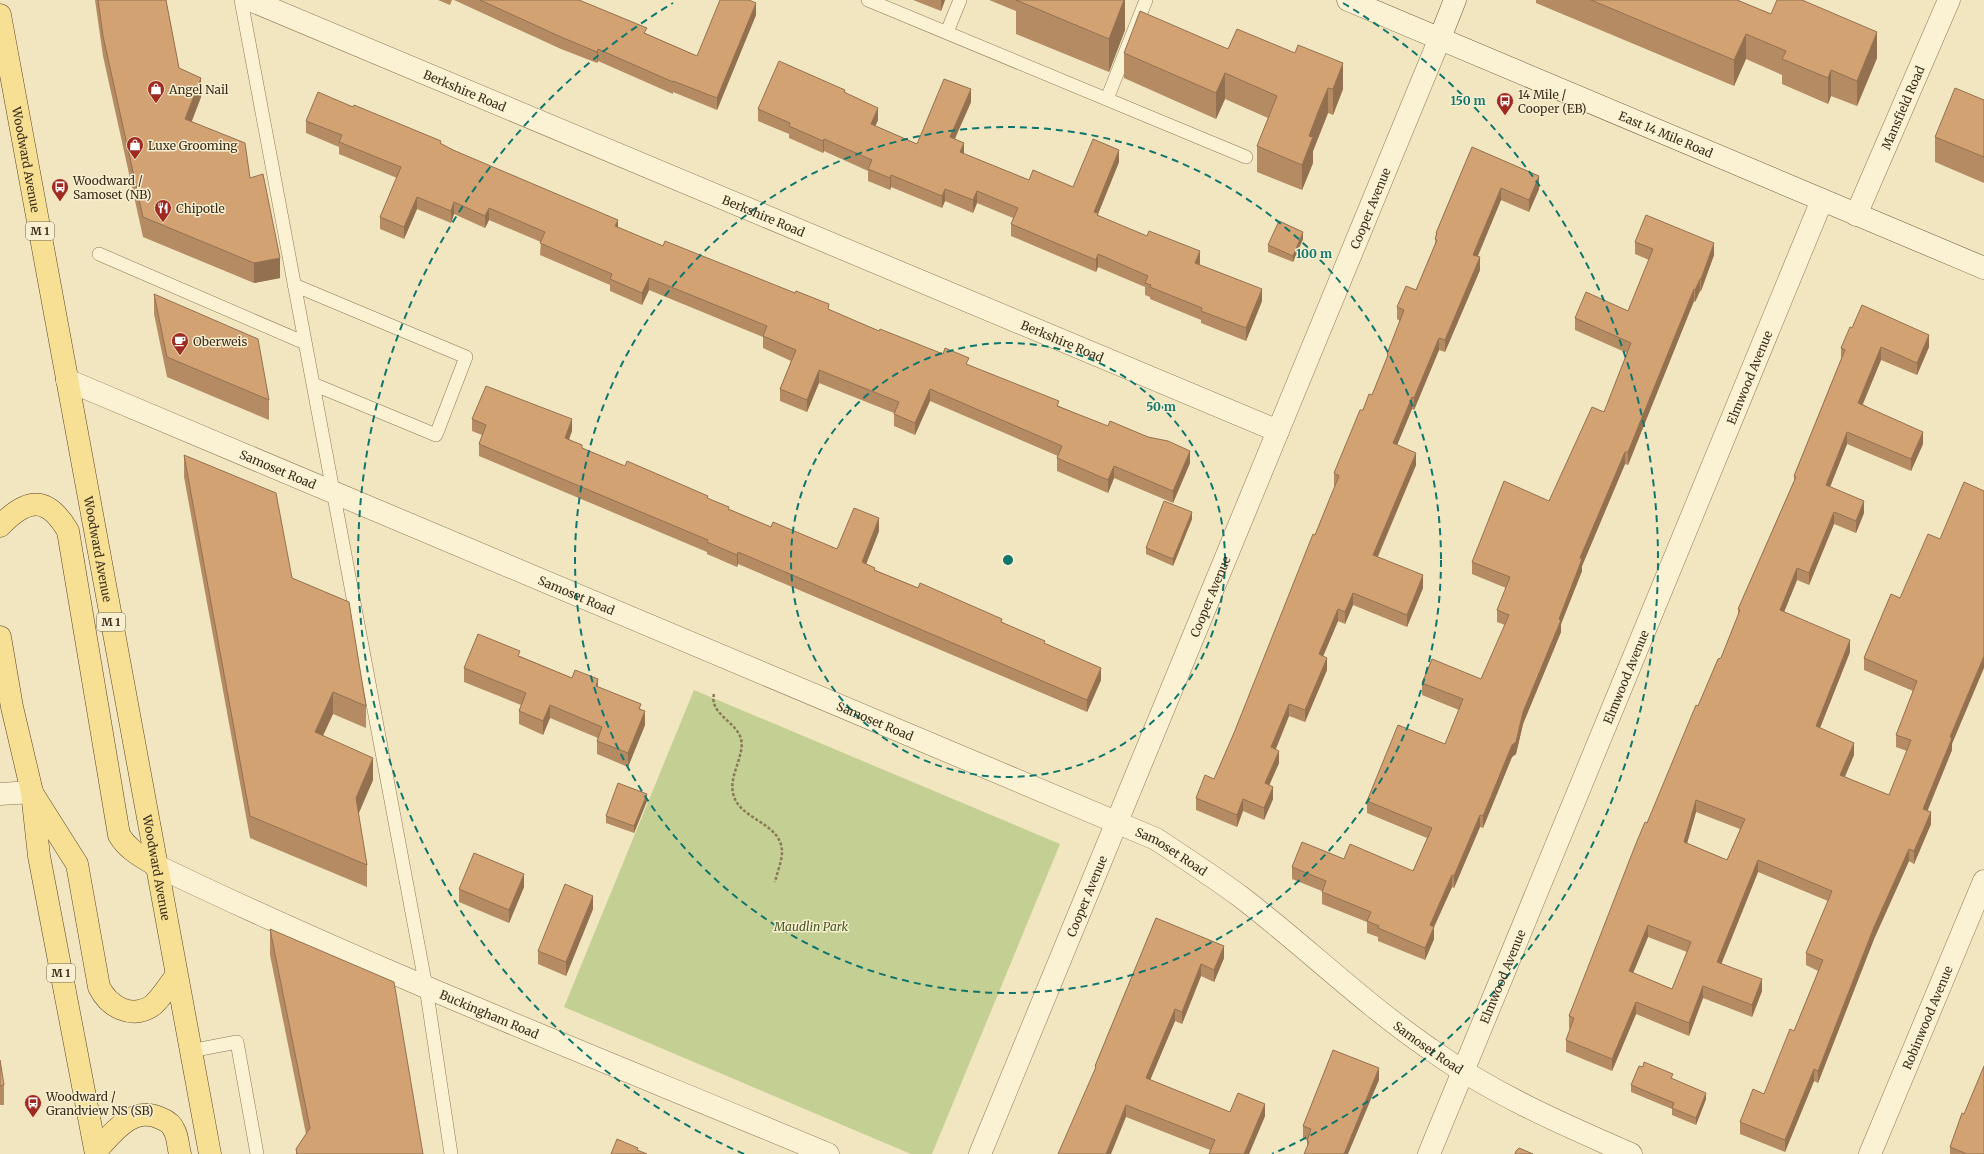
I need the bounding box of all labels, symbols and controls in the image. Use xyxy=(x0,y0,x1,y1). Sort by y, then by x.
street label: Mansfield Road xyxy=(1878,63,1927,152)
street label: Berkshire Road xyxy=(421,66,508,114)
shop icon: Angel Nail xyxy=(146,79,166,104)
place label: Angel Nail xyxy=(168,82,229,97)
place label: 14 Mile / Cooper (EB) xyxy=(1518,87,1586,116)
bus stop icon: 14 Mile / Cooper (EB) xyxy=(1495,91,1515,116)
text: 150 m xyxy=(1451,93,1486,108)
street label: Woodward Avenue xyxy=(9,105,44,214)
street label: East 14 Mile Road xyxy=(1617,107,1715,160)
shop icon: Luxe Grooming xyxy=(125,135,145,160)
place label: Luxe Grooming xyxy=(148,138,238,153)
street label: Cooper Avenue xyxy=(1346,165,1393,251)
place label: Woodward / Samoset (NB) xyxy=(72,173,151,202)
bus stop icon: Woodward / Samoset (NB) xyxy=(50,177,70,202)
street label: Berkshire Road xyxy=(720,191,807,239)
restaurant icon: Chipotle xyxy=(153,198,173,223)
place label: Chipotle xyxy=(176,201,225,216)
road number: M 1 xyxy=(26,222,54,240)
text: 100 m xyxy=(1296,246,1332,261)
street label: Berkshire Road xyxy=(1019,317,1106,365)
street label: Elmwood Avenue xyxy=(1723,328,1775,426)
cafe icon: Oberweis xyxy=(170,331,190,356)
place label: Oberweis xyxy=(193,334,247,349)
text: 50 m xyxy=(1146,399,1176,414)
street label: Samoset Road xyxy=(238,446,319,492)
street label: Woodward Avenue xyxy=(81,494,116,603)
centre of rings xyxy=(1001,553,1015,567)
street label: Cooper Avenue xyxy=(1186,554,1233,639)
street label: Samoset Road xyxy=(536,572,617,618)
road number: M 1 xyxy=(97,613,125,631)
street label: Elmwood Avenue xyxy=(1600,628,1652,726)
street label: Samoset Road xyxy=(835,698,916,743)
street label: Woodward Avenue xyxy=(140,813,174,922)
street label: Samoset Road xyxy=(1133,824,1210,878)
street label: Cooper Avenue xyxy=(1063,853,1110,939)
park label: Maudlin Park xyxy=(773,919,848,934)
street label: Elmwood Avenue xyxy=(1476,927,1528,1026)
street label: Robinwood Avenue xyxy=(1899,963,1955,1072)
road number: M 1 xyxy=(47,964,75,982)
street label: Buckingham Road xyxy=(437,986,541,1041)
street label: Samoset Road xyxy=(1391,1018,1466,1077)
place label: Woodward / Grandview NS (SB) xyxy=(45,1089,153,1118)
bus stop icon: Woodward / Grandview NS (SB) xyxy=(23,1093,43,1118)

